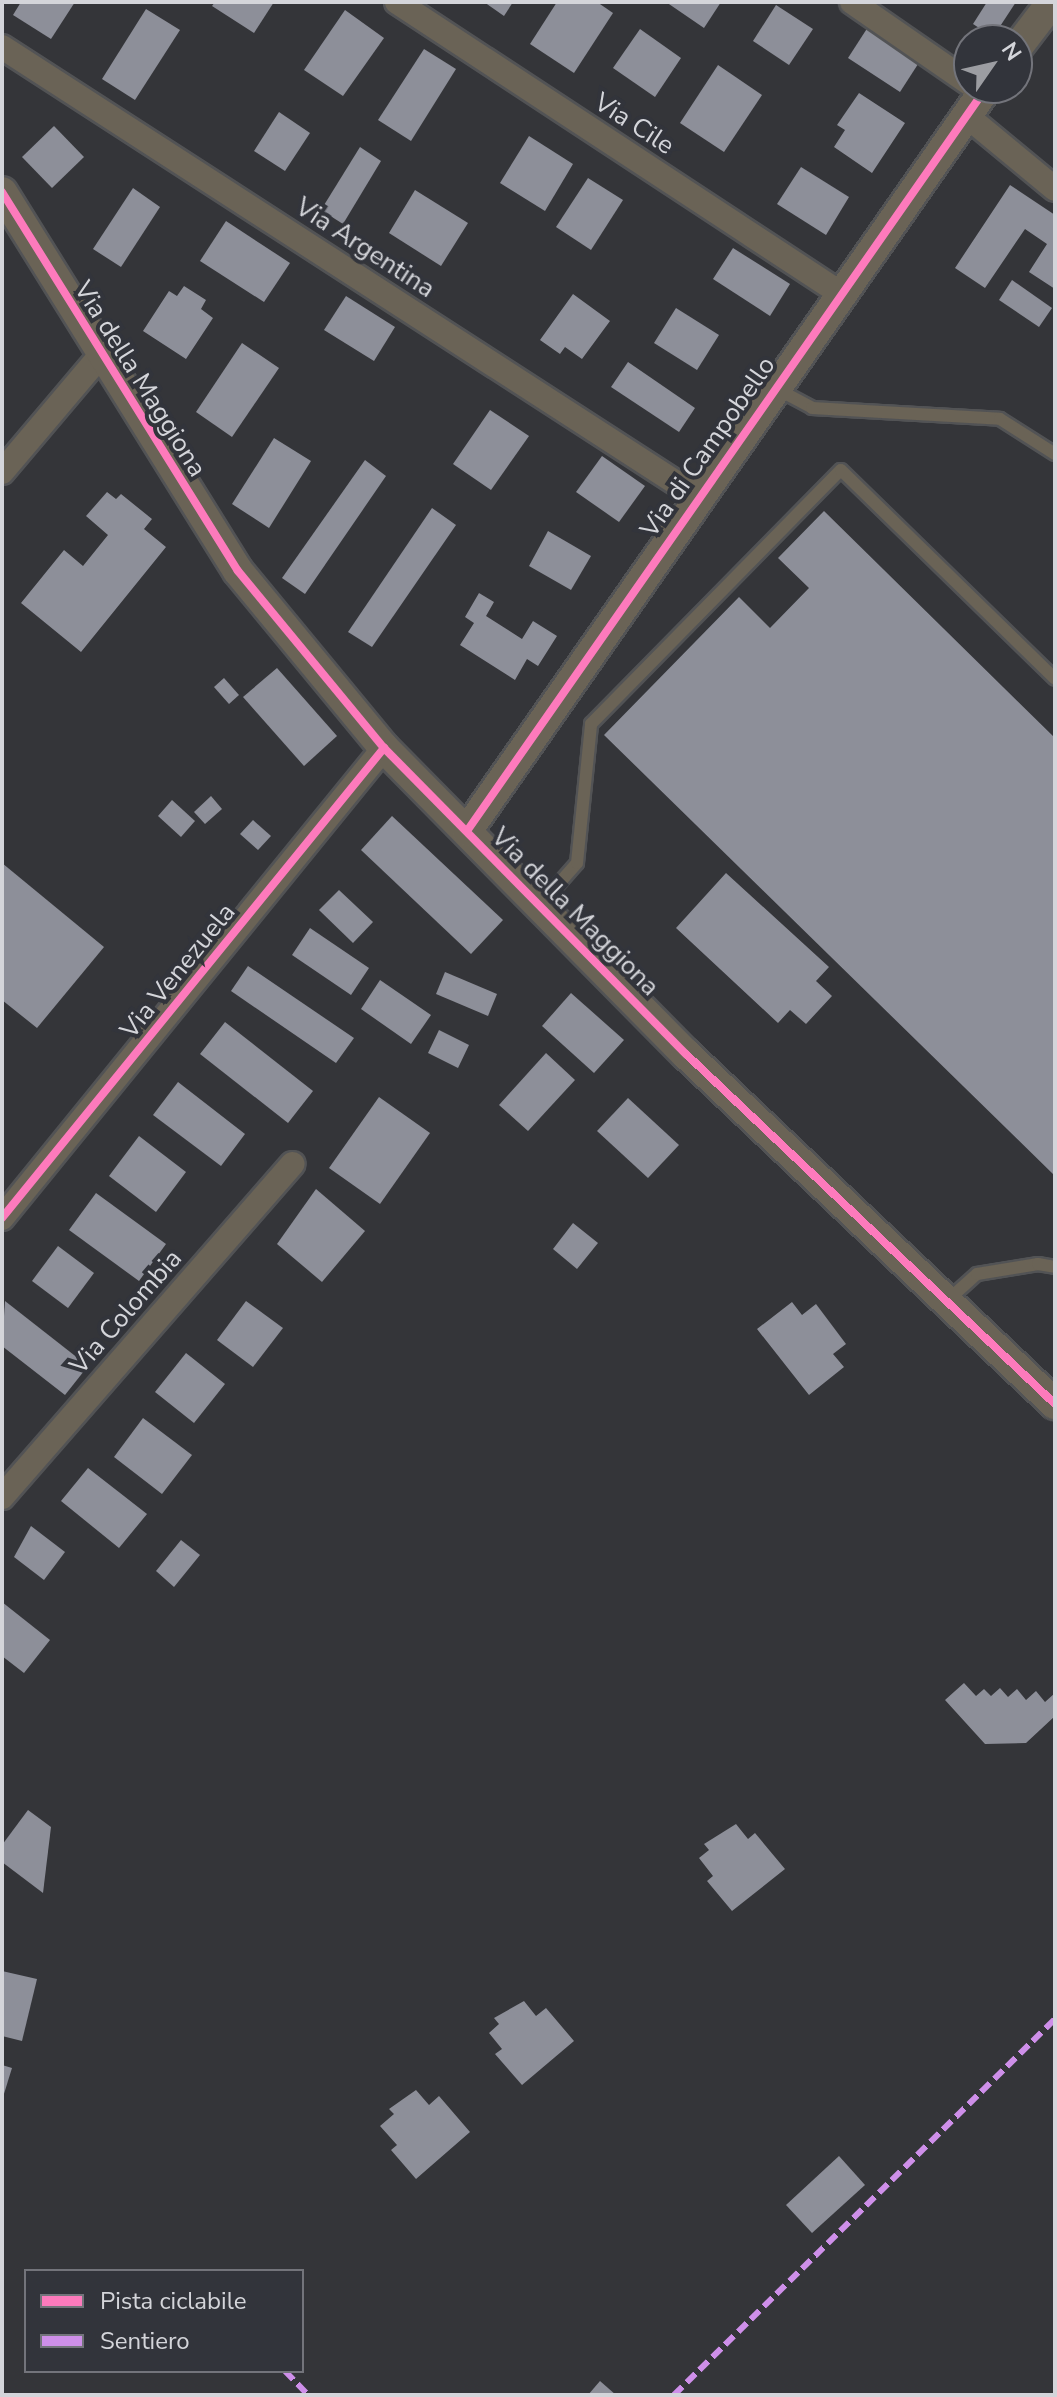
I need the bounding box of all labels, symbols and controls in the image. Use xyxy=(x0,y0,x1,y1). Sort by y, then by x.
north arrow xyxy=(953,24,1033,104)
text: N xyxy=(994,36,1028,67)
street label: Via Cile xyxy=(588,87,680,161)
street label: Via Argentina xyxy=(289,191,441,305)
street label: Via della Maggiona xyxy=(67,275,213,483)
street label: Via di Campobello xyxy=(634,351,782,543)
street label: Via della Maggiona xyxy=(485,822,665,1002)
street label: Via Venezuela xyxy=(114,897,242,1045)
street label: Via Colombia xyxy=(63,1243,189,1381)
legend xyxy=(24,2269,304,2373)
text: Pista ciclabile xyxy=(100,2285,246,2317)
text: Sentiero xyxy=(100,2325,190,2357)

